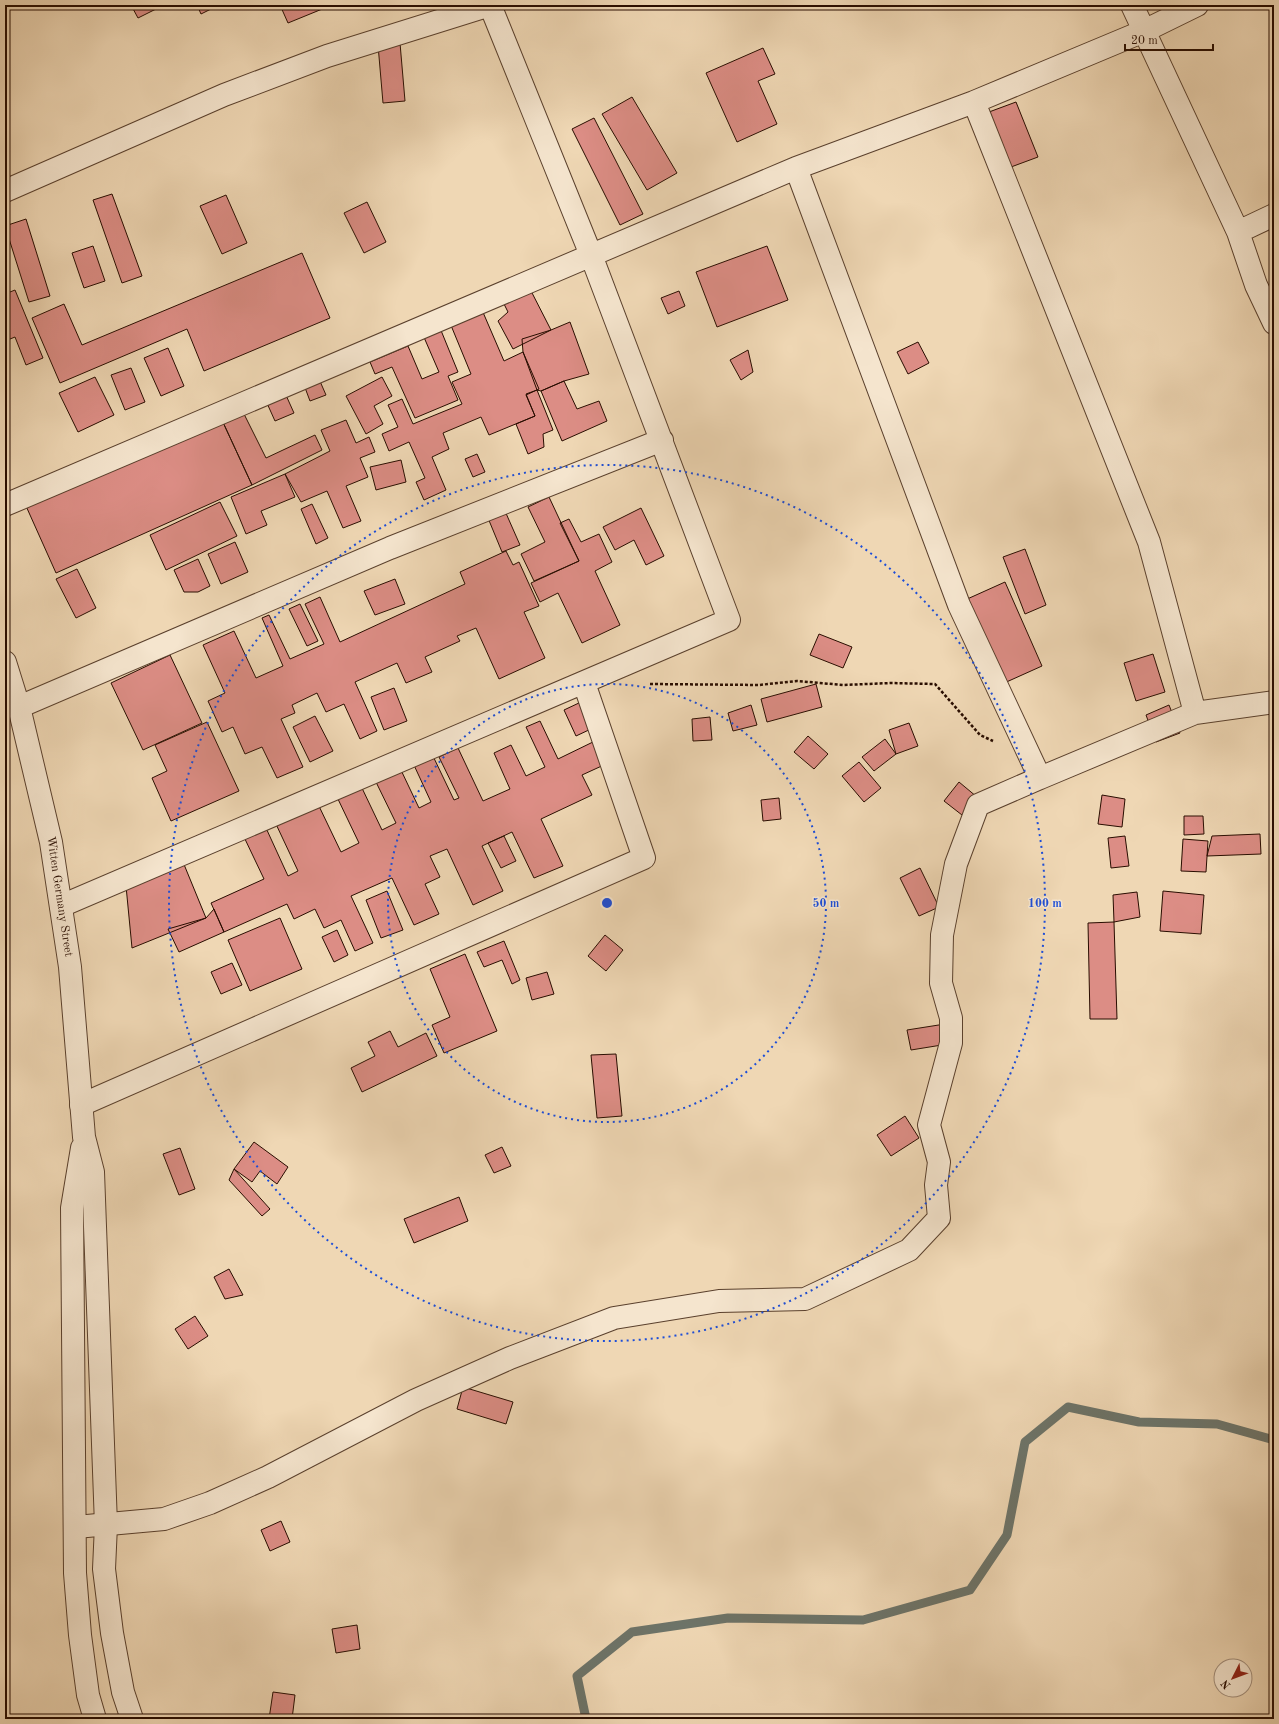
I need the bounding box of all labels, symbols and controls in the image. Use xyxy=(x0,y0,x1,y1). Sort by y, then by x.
scale bar xyxy=(1125,26,1213,52)
text: 20 m xyxy=(1131,35,1158,47)
street label: Witten Germany Street xyxy=(44,835,74,958)
centre of rings xyxy=(600,896,614,910)
text: 50 m xyxy=(813,897,840,910)
text: 100 m xyxy=(1028,898,1062,910)
north arrow xyxy=(1213,1658,1253,1698)
text: N xyxy=(1219,1676,1234,1690)

